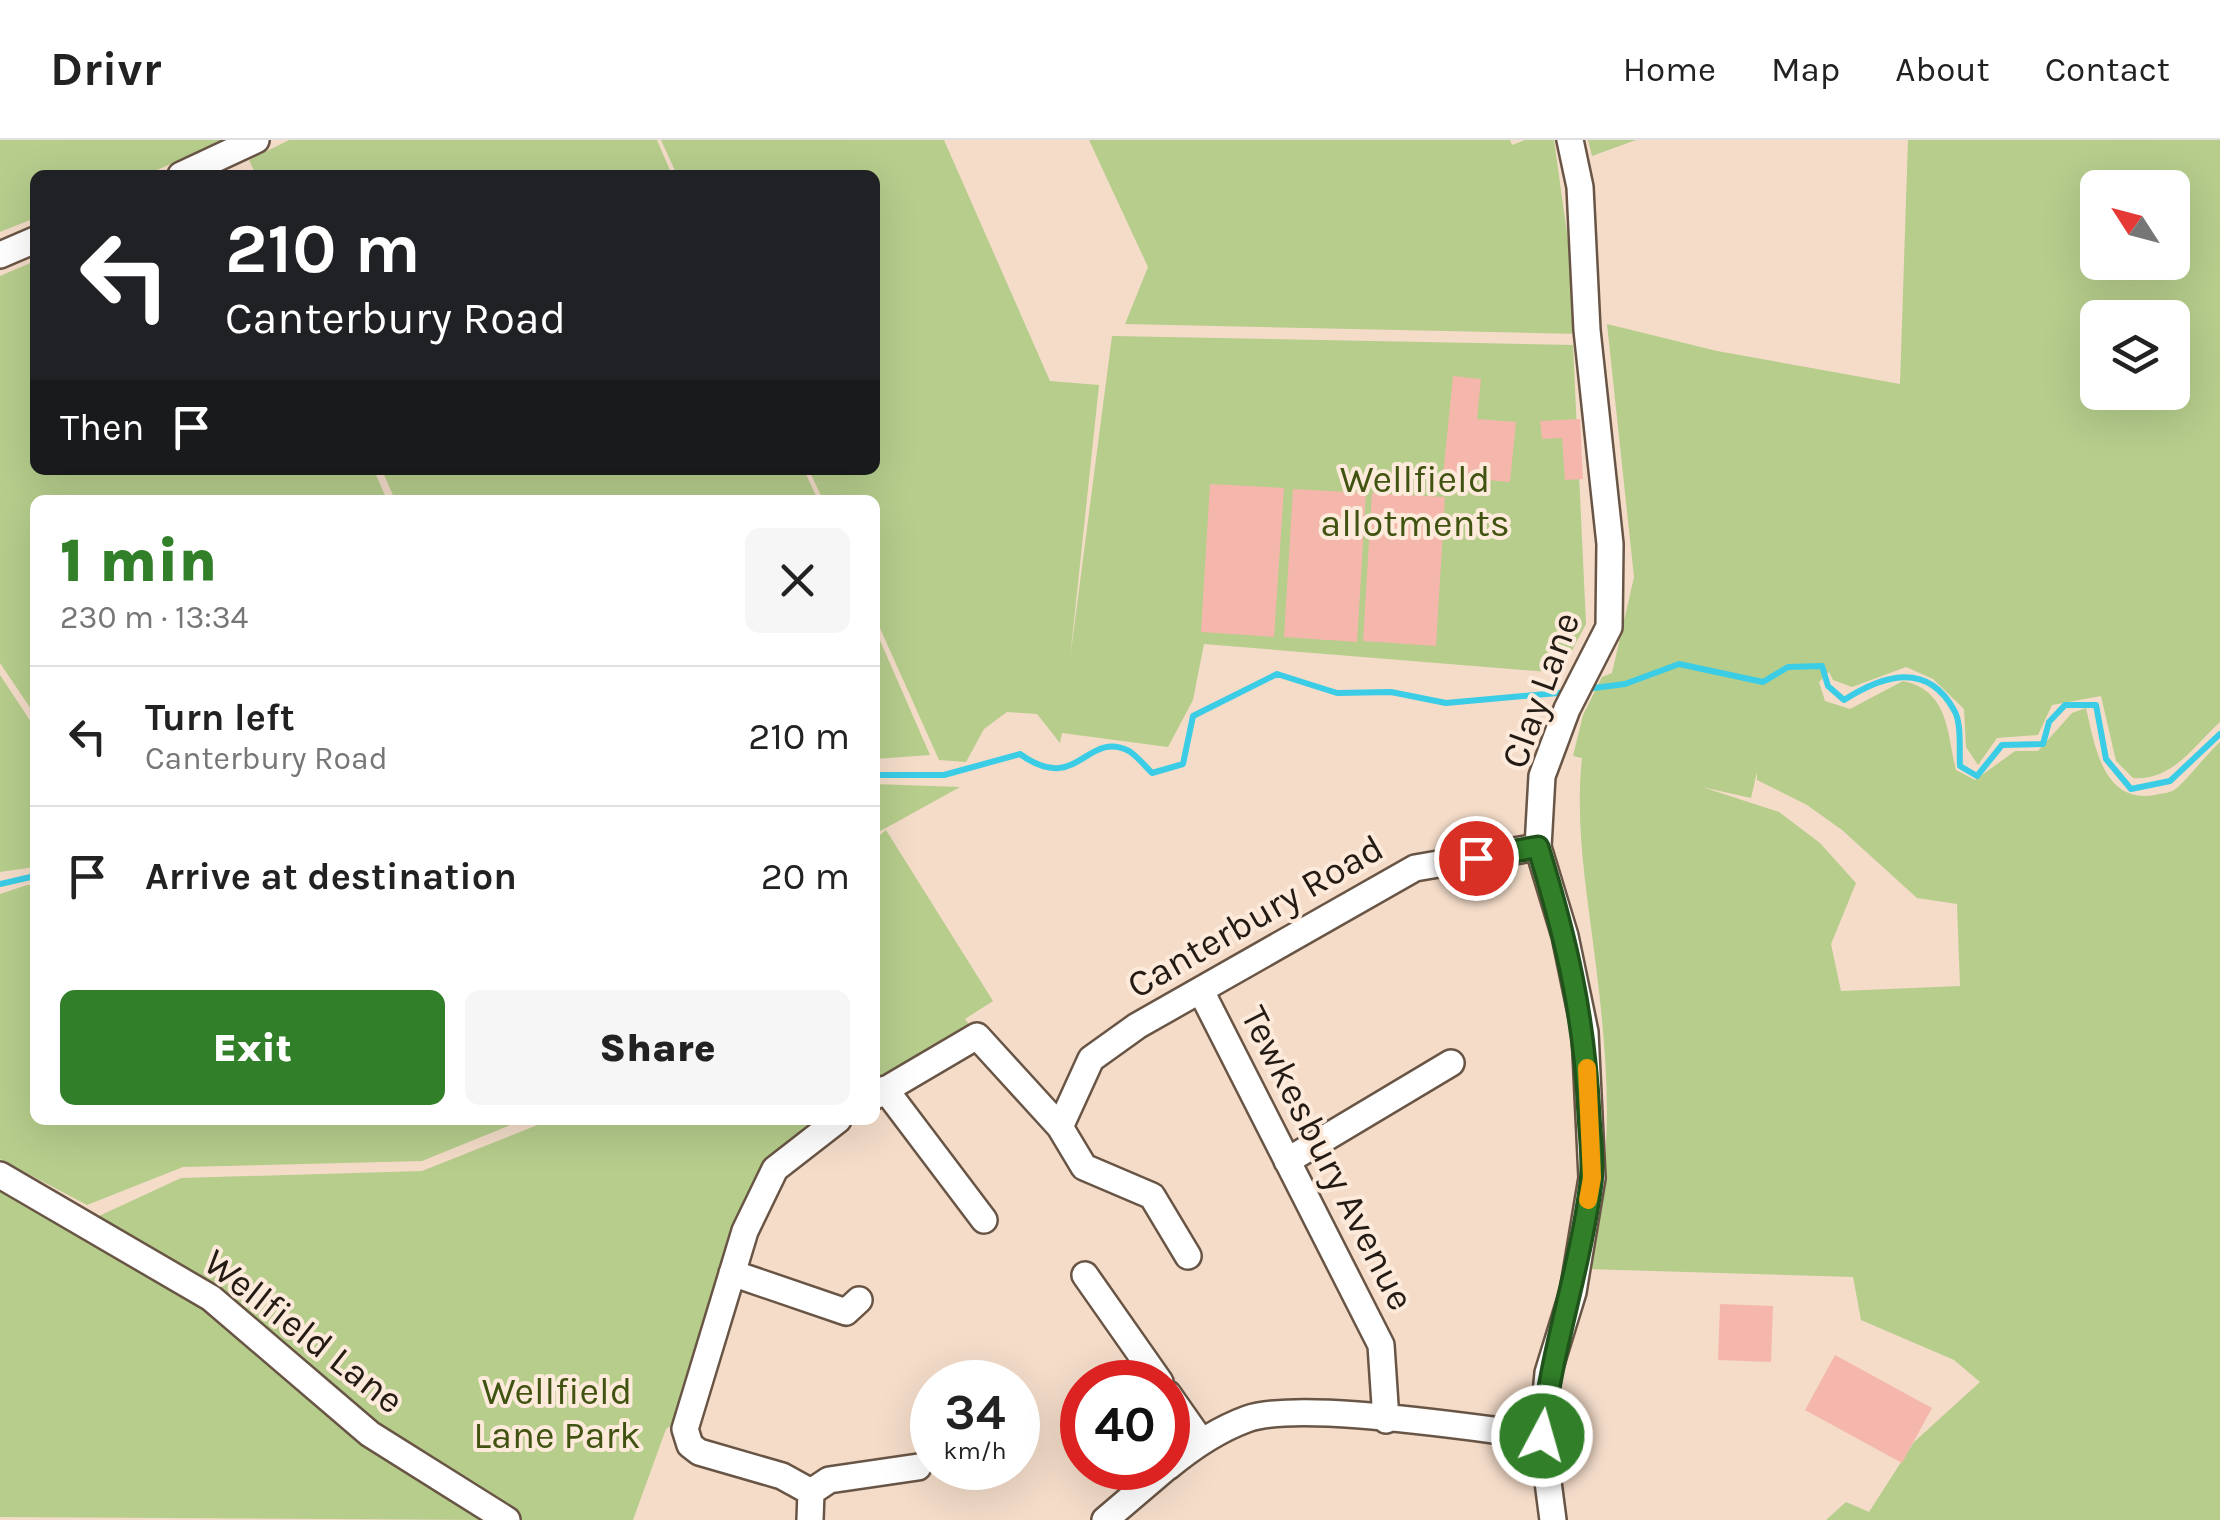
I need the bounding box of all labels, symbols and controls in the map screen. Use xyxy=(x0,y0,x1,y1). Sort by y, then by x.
text: Drivr xyxy=(50,41,161,97)
text: Home xyxy=(1623,49,1716,90)
text: Map xyxy=(1771,49,1840,90)
text: About xyxy=(1895,49,1990,90)
text: Contact xyxy=(2045,49,2170,90)
north arrow xyxy=(2080,170,2190,280)
map controls xyxy=(2080,170,2190,410)
text: 210 m xyxy=(225,208,421,290)
icon: left xyxy=(60,210,190,340)
text: Canterbury Road xyxy=(225,292,566,344)
button: layers xyxy=(2080,300,2190,410)
icon: arrive xyxy=(164,400,219,455)
text: Then xyxy=(60,405,144,450)
park label: Wellfield allotments xyxy=(1320,457,1510,546)
text: 1 min xyxy=(60,526,217,596)
button: close xyxy=(745,528,850,633)
text: 230 m · 13:34 xyxy=(60,599,249,636)
street label: Clay Lane xyxy=(1492,606,1589,774)
text: Turn left xyxy=(145,695,295,740)
icon: left xyxy=(60,709,115,764)
text: 210 m xyxy=(748,714,850,759)
text: Canterbury Road xyxy=(145,740,388,777)
pin xyxy=(1434,816,1519,901)
street label: Canterbury Road xyxy=(1119,825,1391,1008)
icon: arrive xyxy=(1449,831,1504,886)
icon: arrive xyxy=(60,849,115,904)
text: Arrive at destination xyxy=(145,854,517,899)
text: 20 m xyxy=(761,854,850,899)
button: Exit xyxy=(60,990,445,1105)
button: Share xyxy=(465,990,850,1105)
street label: Tewkesbury Avenue xyxy=(1231,999,1424,1318)
street label: Wellfield Lane xyxy=(195,1240,412,1423)
speed limit sign: 40 xyxy=(1060,1360,1190,1490)
park label: Wellfield Lane Park xyxy=(473,1369,641,1458)
text: 34 xyxy=(945,1383,1005,1442)
position arrow xyxy=(1490,1384,1594,1488)
text: km/h xyxy=(943,1436,1007,1465)

